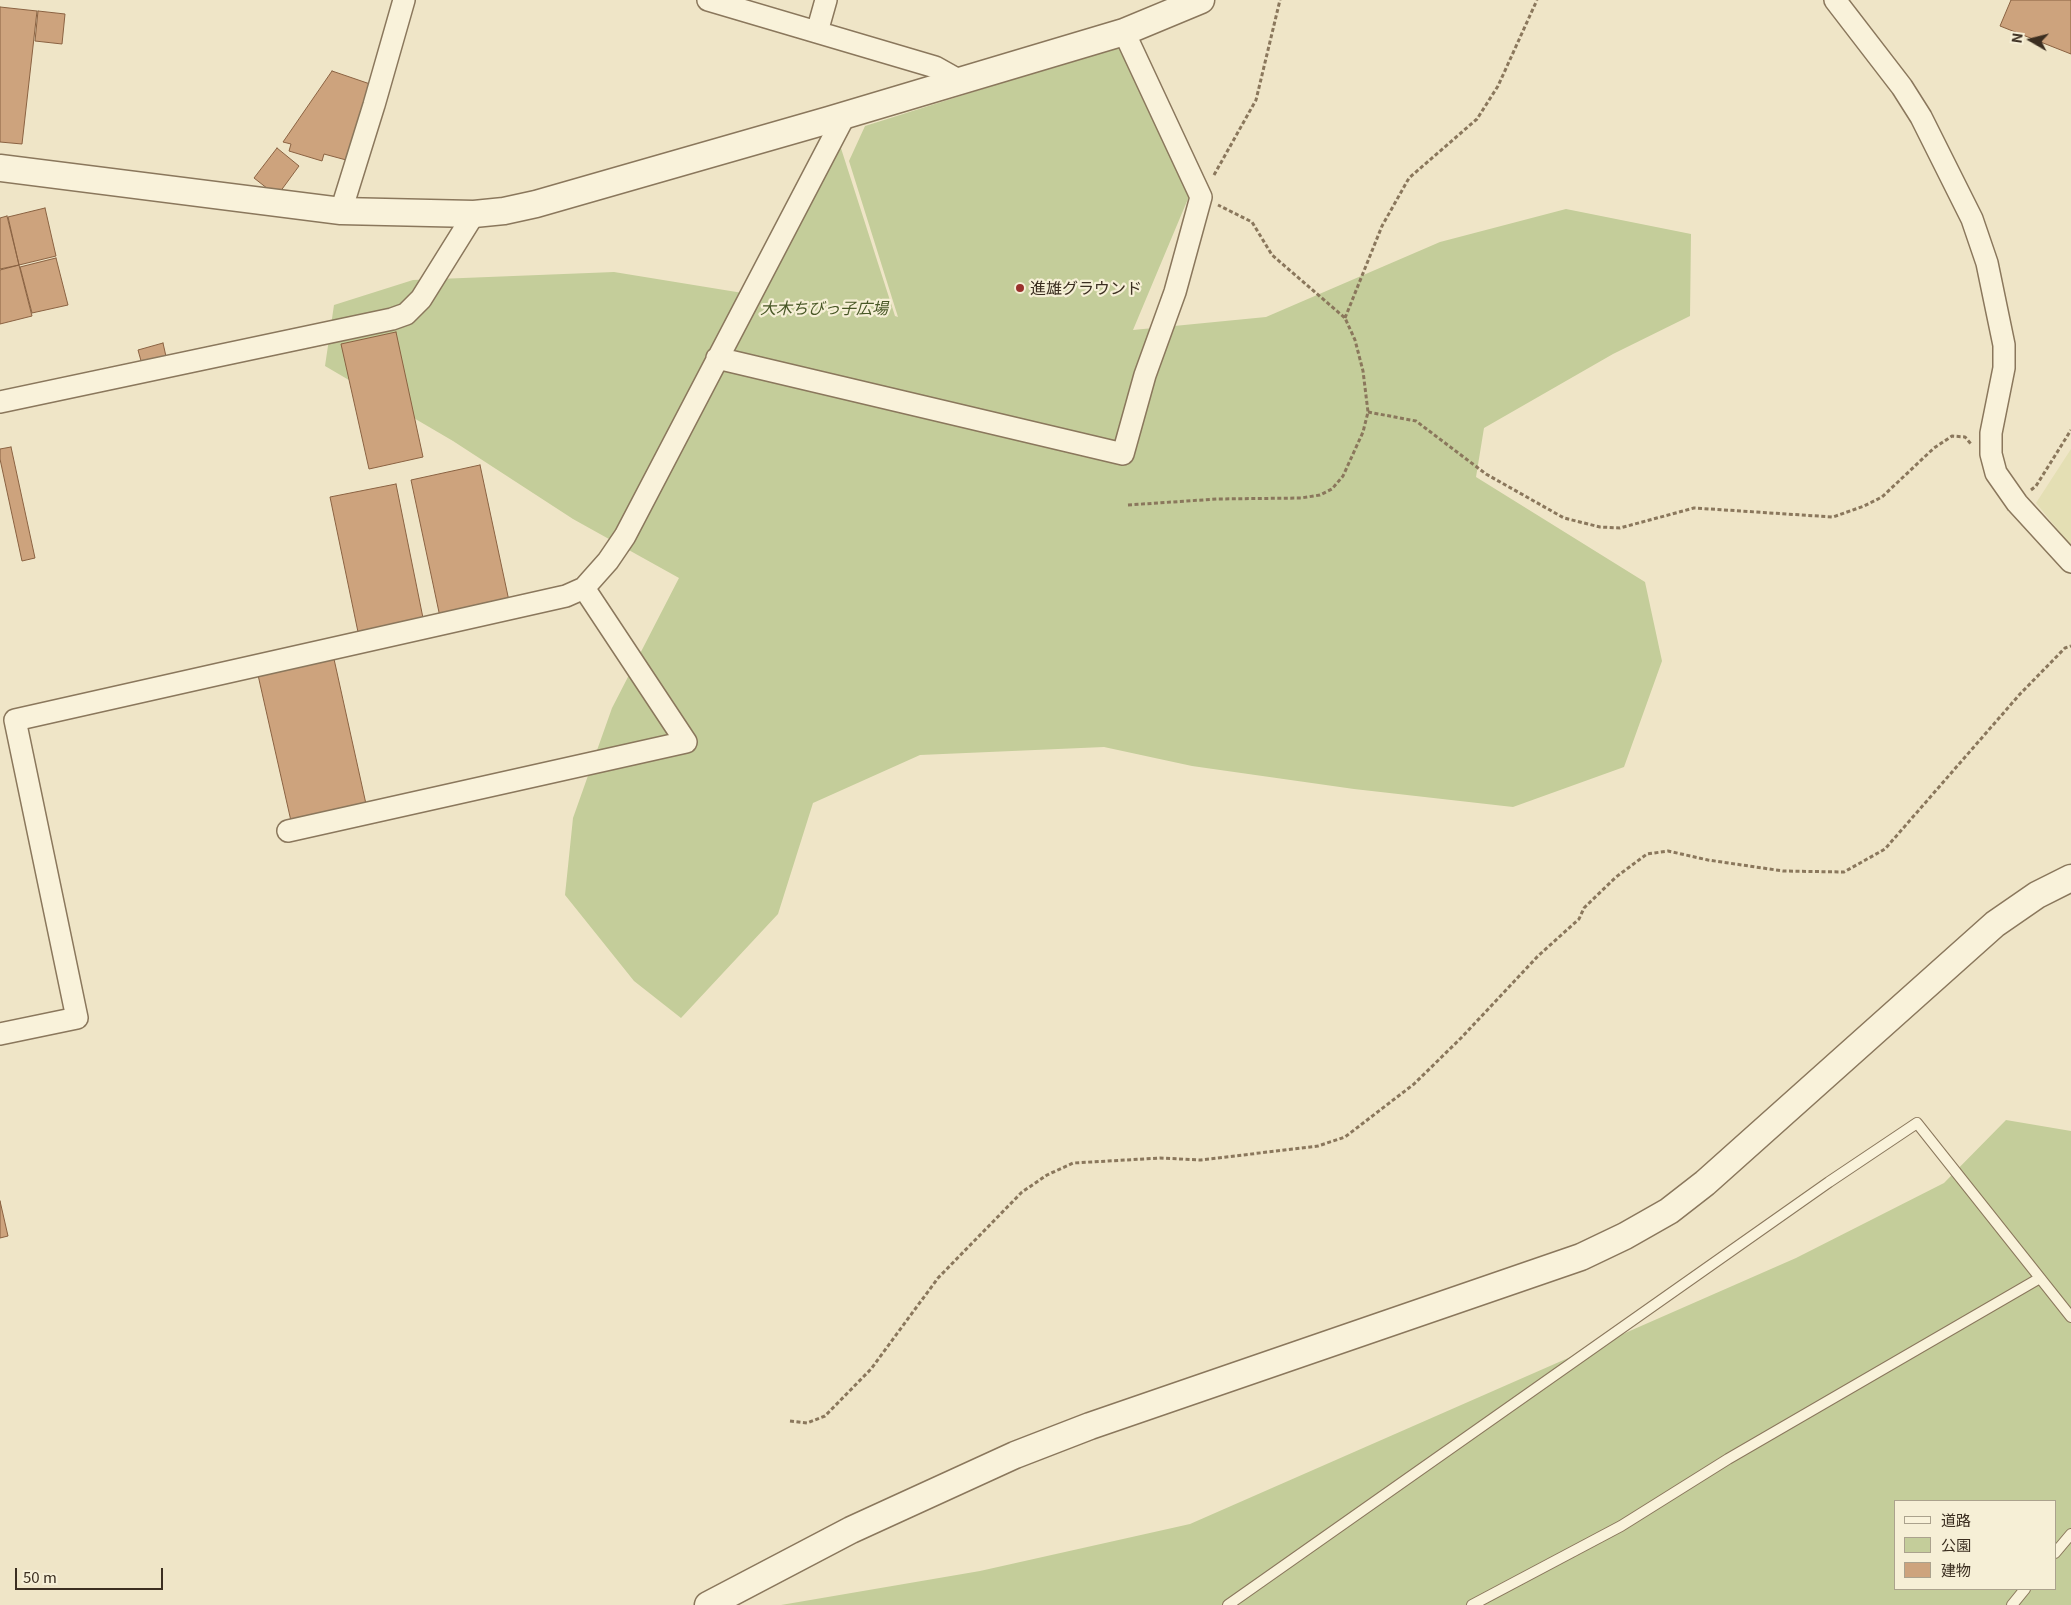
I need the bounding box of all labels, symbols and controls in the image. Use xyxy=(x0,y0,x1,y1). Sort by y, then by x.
north arrow xyxy=(2006,15,2056,65)
text: N xyxy=(2006,31,2027,45)
place label: 進雄グラウンド xyxy=(1030,278,1142,298)
marker: 進雄グラウンド xyxy=(1014,282,1026,294)
park label: 大木ちびっ子広場 xyxy=(760,298,888,318)
legend xyxy=(1894,1500,2056,1590)
text: 道路 xyxy=(1941,1509,1971,1530)
text: 公園 xyxy=(1941,1534,1971,1555)
scale bar xyxy=(18,1558,165,1590)
text: 建物 xyxy=(1941,1559,1971,1580)
text: 50 m xyxy=(23,1566,57,1587)

